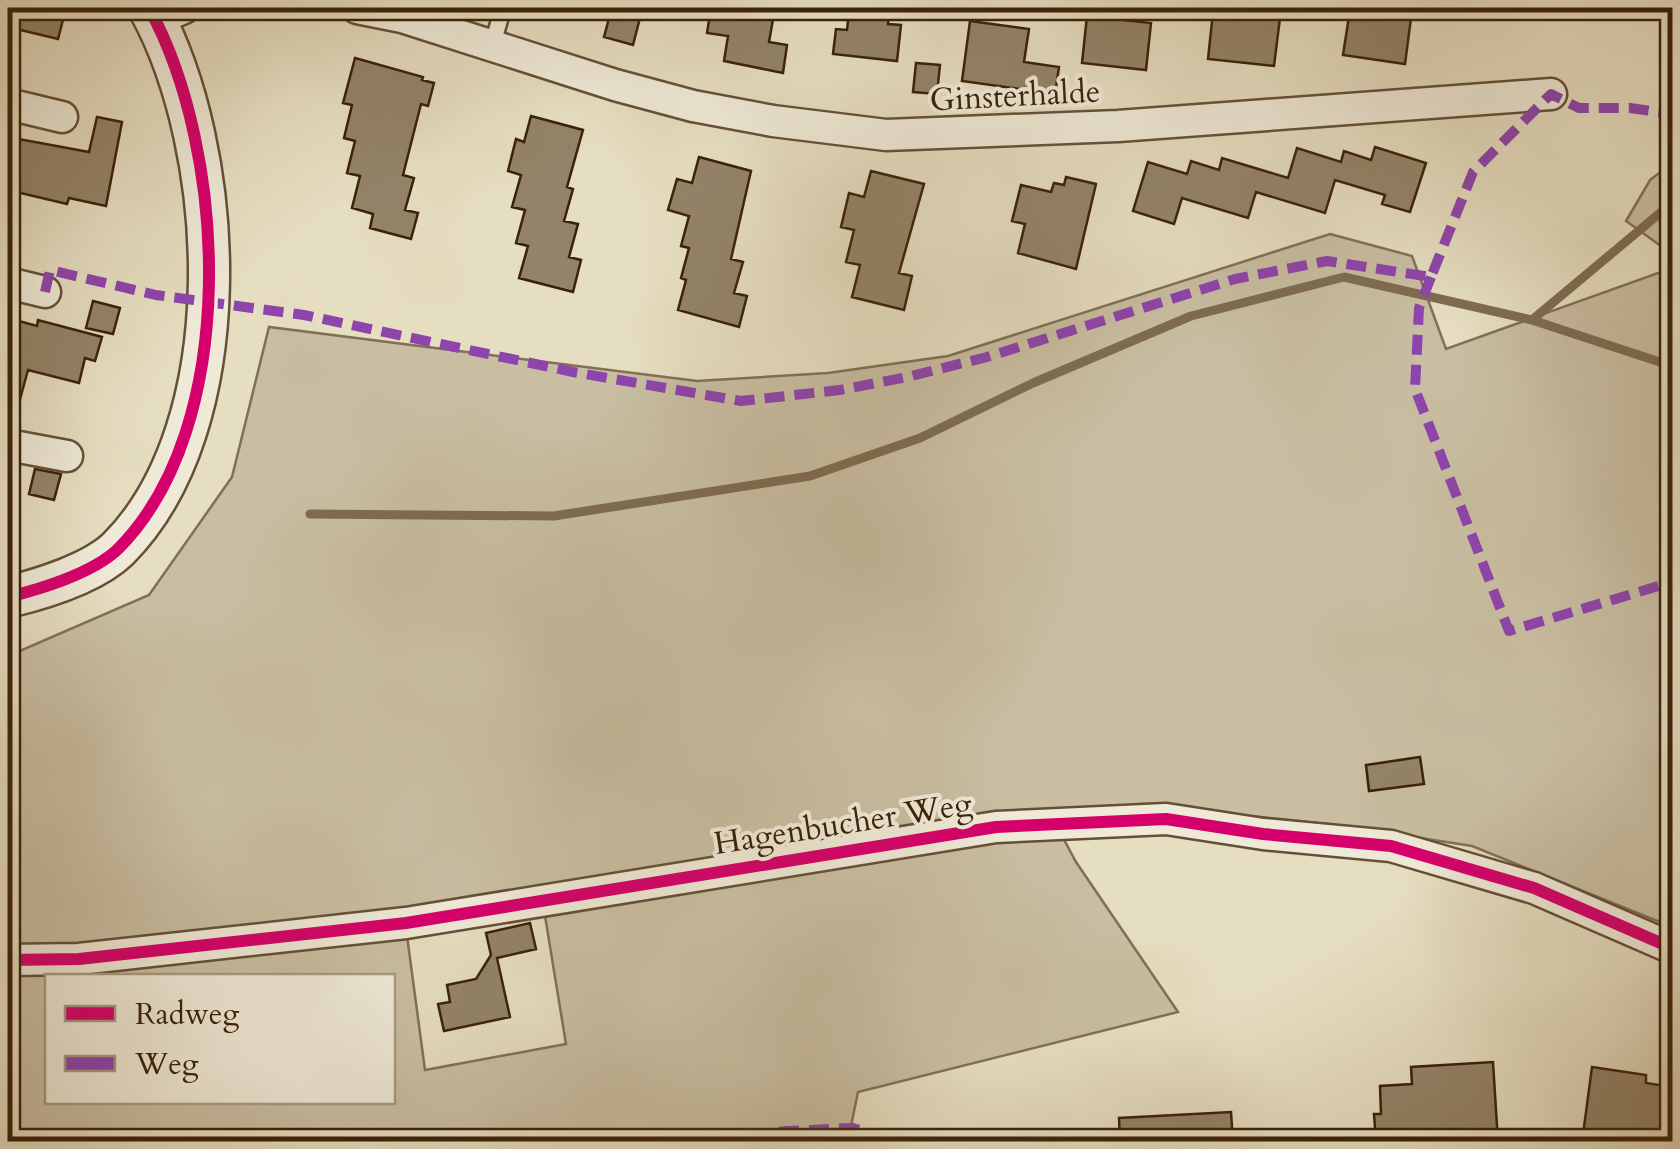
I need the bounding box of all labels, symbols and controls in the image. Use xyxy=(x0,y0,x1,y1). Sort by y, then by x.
street label: Ginsterhalde xyxy=(929,70,1101,122)
street label: Hagenbucher Weg xyxy=(711,782,975,866)
legend xyxy=(45,974,395,1104)
text: Radweg xyxy=(135,994,239,1035)
text: Weg xyxy=(134,1044,199,1085)

